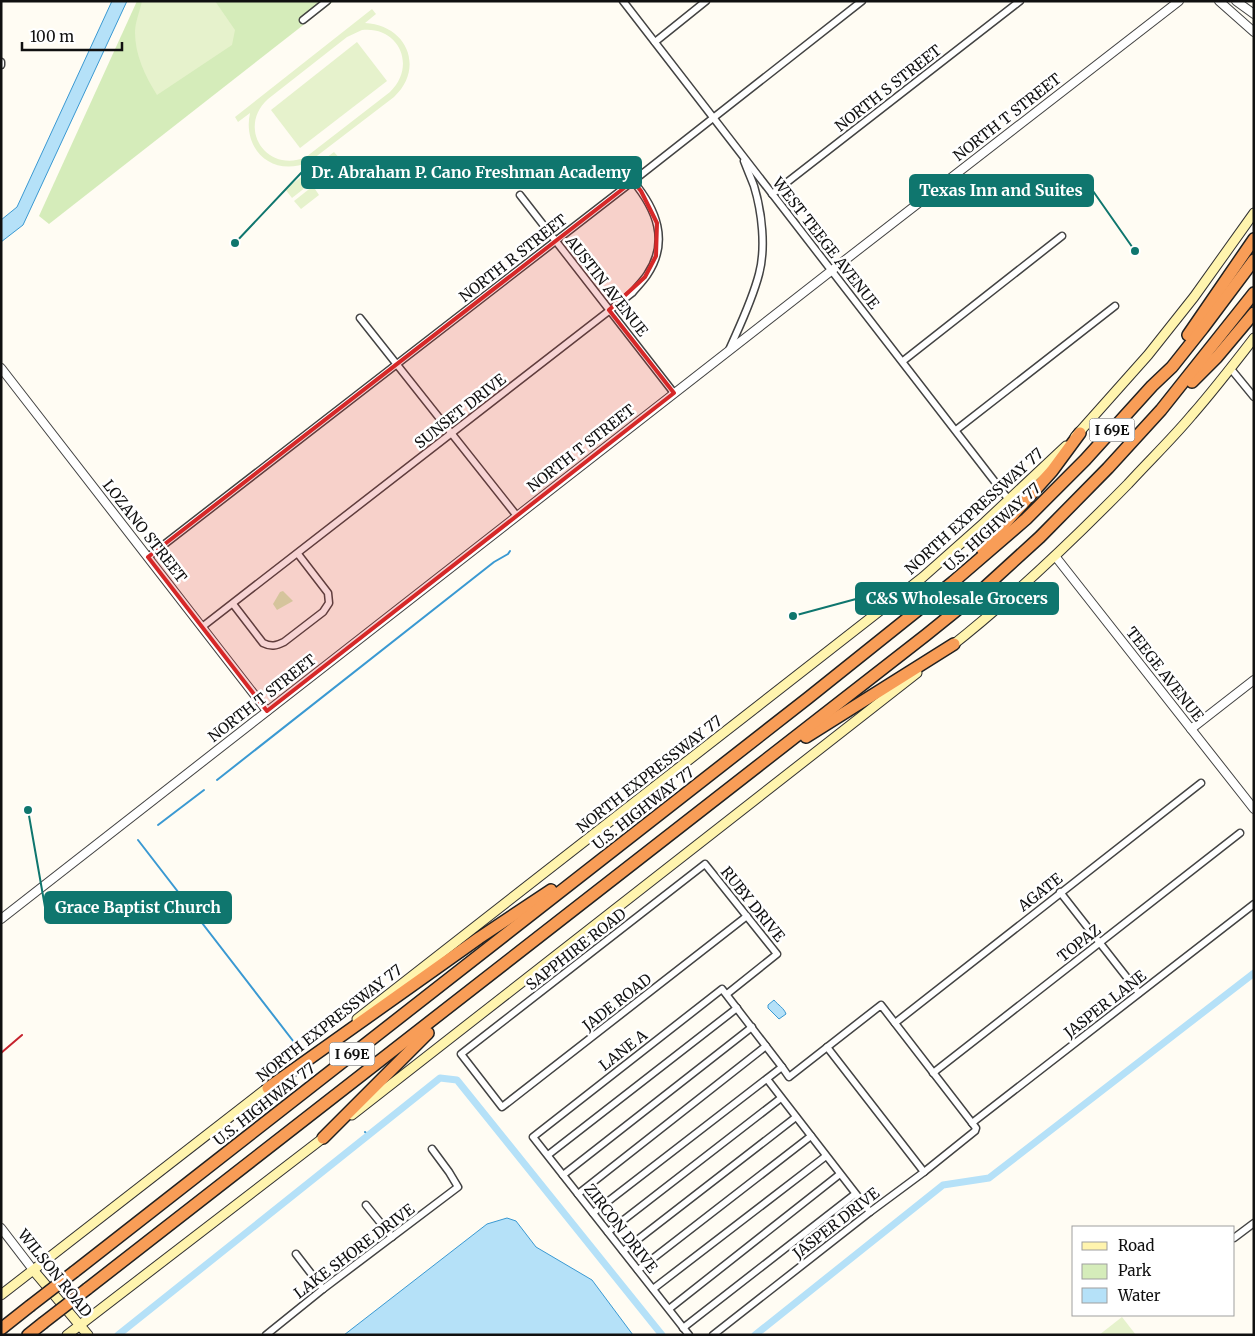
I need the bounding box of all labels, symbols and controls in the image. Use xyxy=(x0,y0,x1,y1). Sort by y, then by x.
scale bar xyxy=(22,20,122,52)
text: 100 m xyxy=(30,27,74,46)
street label: NORTH S STREET xyxy=(831,40,945,135)
street label: NORTH T STREET xyxy=(949,69,1065,165)
callout: Dr. Abraham P. Cano Freshman Academy xyxy=(302,157,641,188)
text: Dr. Abraham P. Cano Freshman Academy xyxy=(311,162,631,182)
street label: WEST TEEGE AVENUE xyxy=(768,172,884,313)
callout: Texas Inn and Suites xyxy=(910,175,1093,206)
text: Texas Inn and Suites xyxy=(919,180,1083,200)
street label: NORTH R STREET xyxy=(455,210,571,306)
street label: AUSTIN AVENUE xyxy=(561,231,652,340)
street label: SUNSET DRIVE xyxy=(411,369,510,452)
street label: NORTH T STREET xyxy=(523,400,639,496)
road number: I 69E xyxy=(1090,418,1134,442)
street label: NORTH EXPRESSWAY 77 xyxy=(901,444,1047,578)
street label: LOZANO STREET xyxy=(99,476,191,587)
street label: U.S. HIGHWAY 77 xyxy=(940,478,1045,575)
callout: C&S Wholesale Grocers xyxy=(856,583,1058,614)
text: C&S Wholesale Grocers xyxy=(866,588,1048,608)
street label: TEEGE AVENUE xyxy=(1122,623,1208,725)
street label: NORTH T STREET xyxy=(204,650,320,746)
street label: NORTH EXPRESSWAY 77 xyxy=(572,711,726,837)
street label: U.S. HIGHWAY 77 xyxy=(588,762,698,854)
street label: RUBY DRIVE xyxy=(717,863,789,946)
street label: AGATE xyxy=(1013,869,1066,916)
callout: Grace Baptist Church xyxy=(45,892,231,923)
text: Grace Baptist Church xyxy=(55,897,221,917)
street label: SAPPHIRE ROAD xyxy=(522,904,630,994)
street label: TOPAZ xyxy=(1053,920,1105,966)
street label: NORTH EXPRESSWAY 77 xyxy=(252,960,406,1086)
street label: JASPER LANE xyxy=(1059,966,1150,1043)
street label: JADE ROAD xyxy=(578,969,655,1035)
street label: LANE A xyxy=(595,1025,651,1075)
road number: I 69E xyxy=(330,1042,374,1066)
street label: U.S. HIGHWAY 77 xyxy=(209,1058,319,1150)
street label: ZIRCON DRIVE xyxy=(580,1180,662,1277)
street label: JASPER DRIVE xyxy=(788,1183,883,1263)
street label: LAKE SHORE DRIVE xyxy=(290,1199,418,1302)
street label: WILSON ROAD xyxy=(13,1225,96,1321)
legend xyxy=(1072,1226,1235,1316)
text: Road xyxy=(1118,1236,1154,1255)
text: Park xyxy=(1118,1261,1152,1280)
text: Water xyxy=(1117,1286,1161,1305)

